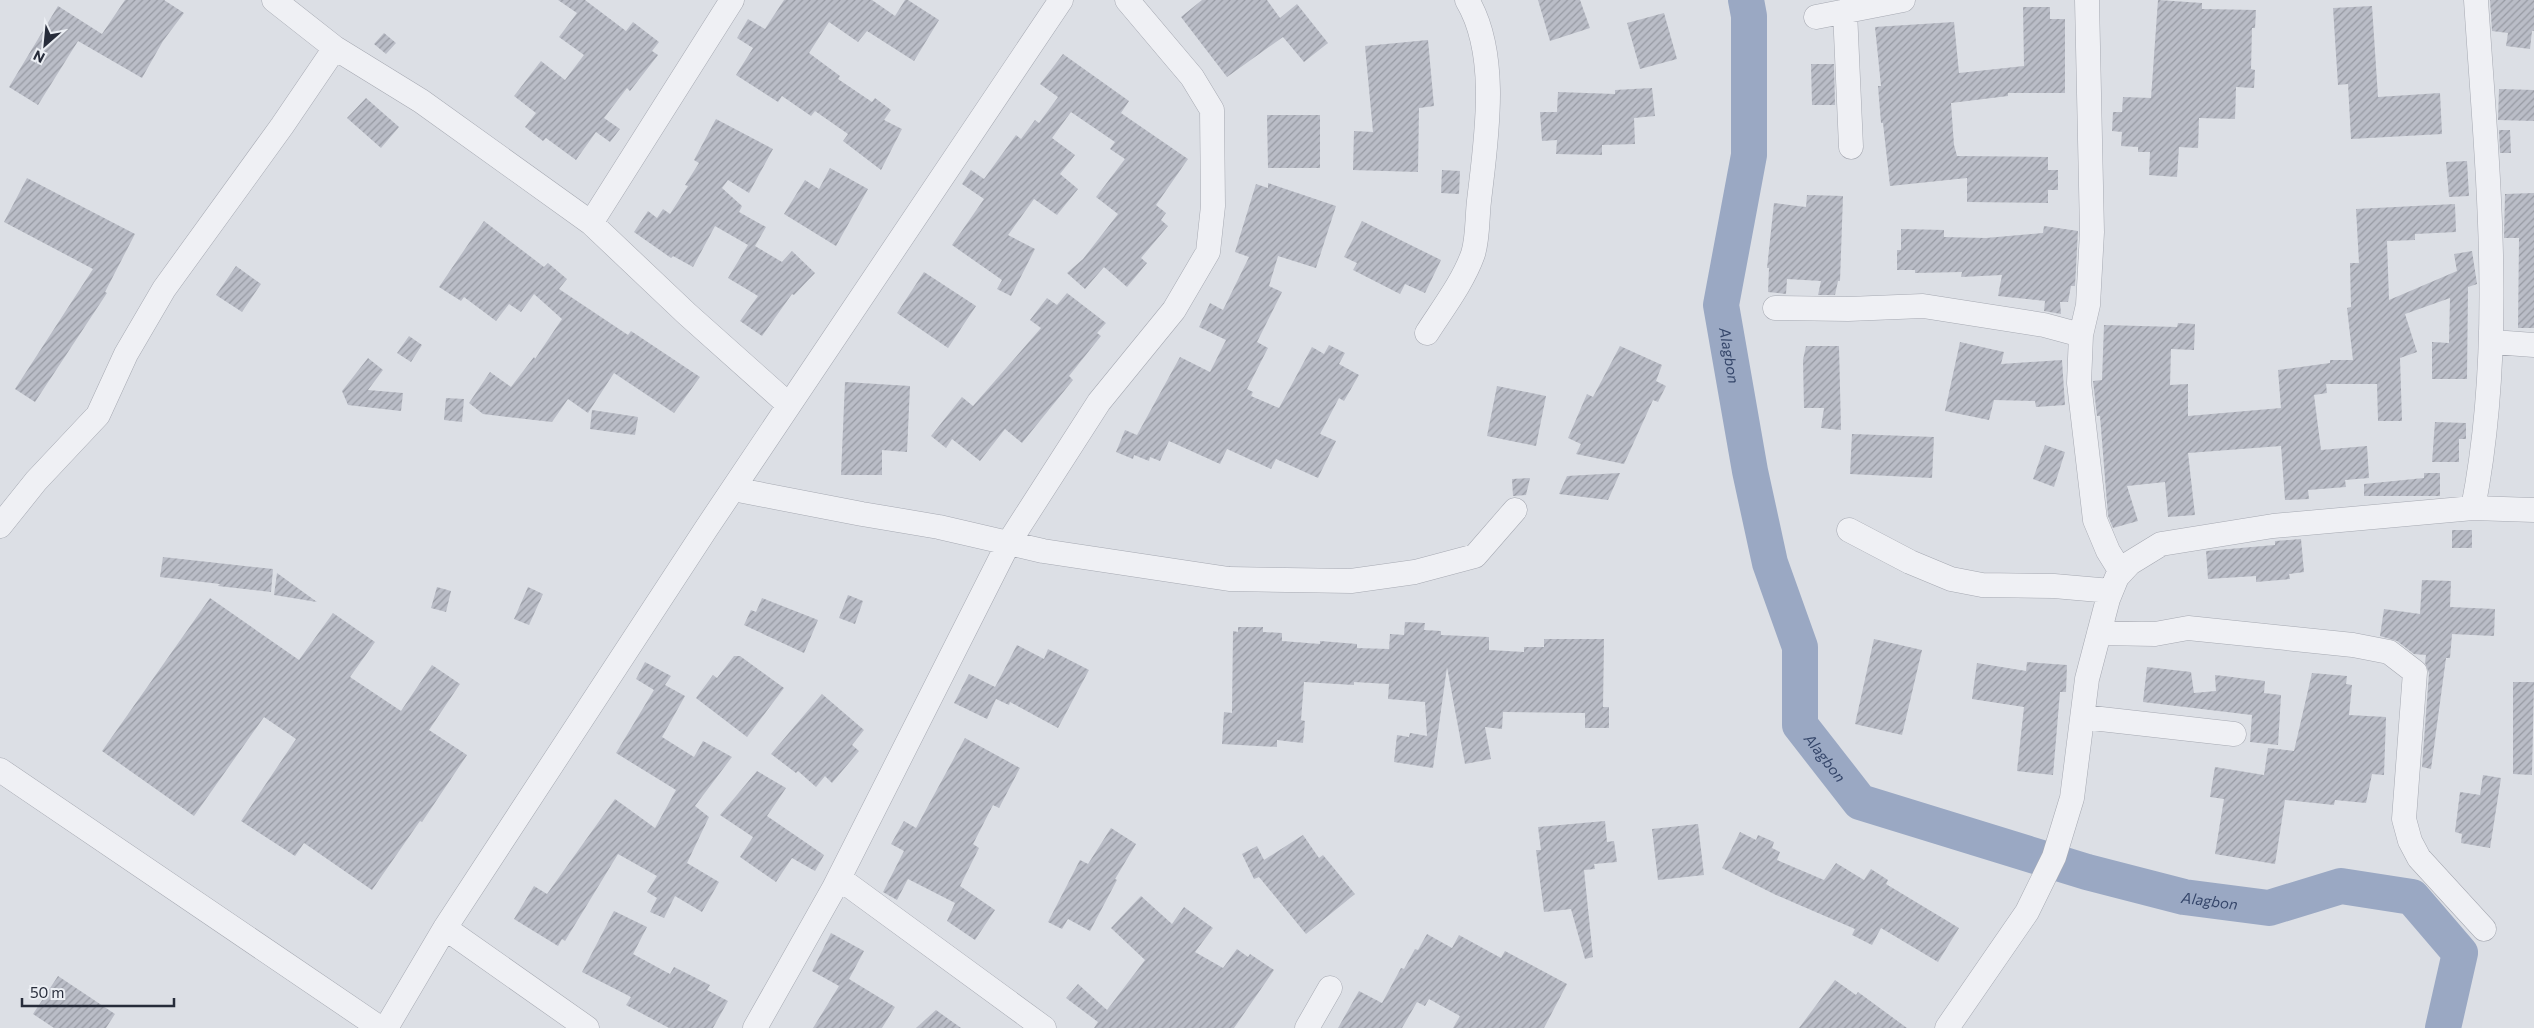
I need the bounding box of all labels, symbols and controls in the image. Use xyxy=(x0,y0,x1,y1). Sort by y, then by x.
north arrow xyxy=(20,20,70,70)
text: N xyxy=(30,47,47,67)
water label: Alagbon xyxy=(1716,325,1744,385)
water label: Alagbon xyxy=(1800,729,1850,785)
water label: Alagbon xyxy=(2179,888,2239,913)
scale bar xyxy=(22,976,175,1008)
text: 50 m xyxy=(30,983,64,1001)

